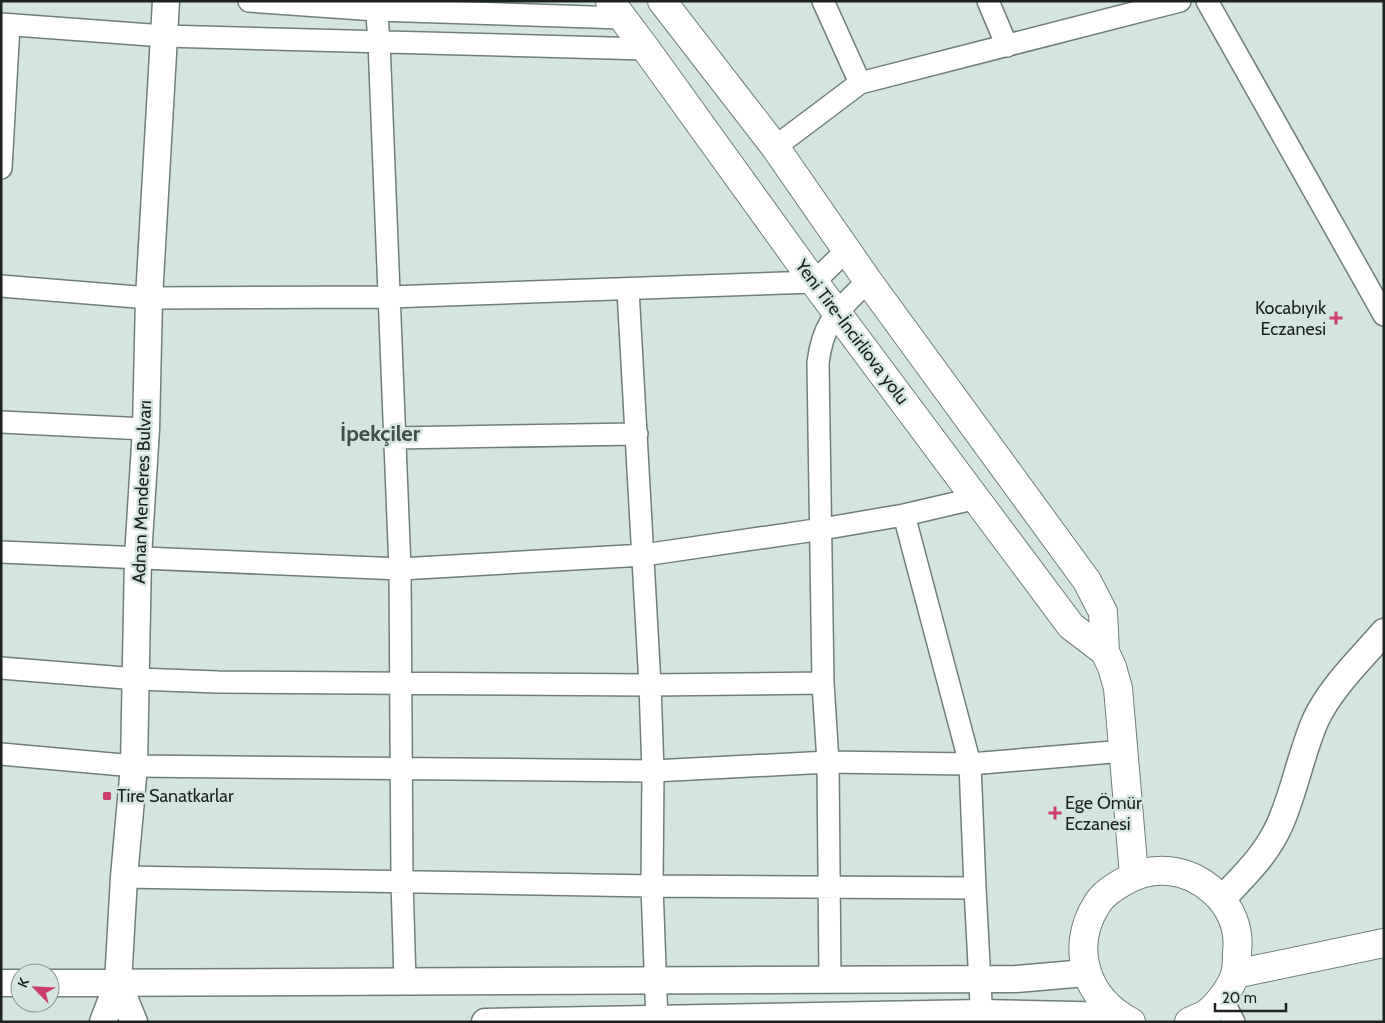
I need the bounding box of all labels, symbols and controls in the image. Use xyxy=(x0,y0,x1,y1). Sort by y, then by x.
street label: Yeni Tire-İncirliova yolu xyxy=(790,255,914,409)
place label: Kocabıyık Eczanesi xyxy=(1255,297,1327,340)
marker: Kocabıyık Eczanesi xyxy=(1330,312,1342,324)
street label: Adnan Menderes Bulvarı xyxy=(128,400,156,584)
district label: İpekçiler xyxy=(340,420,421,447)
place label: Tire Sanatkarlar xyxy=(117,785,234,807)
marker: Tire Sanatkarlar xyxy=(101,790,113,802)
place label: Ege Ömür Eczanesi xyxy=(1065,792,1142,835)
marker: Ege Ömür Eczanesi xyxy=(1049,807,1061,819)
north arrow xyxy=(10,963,60,1013)
text: K xyxy=(13,975,33,990)
scale bar xyxy=(1215,980,1286,1012)
text: 20 m xyxy=(1222,989,1257,1007)

